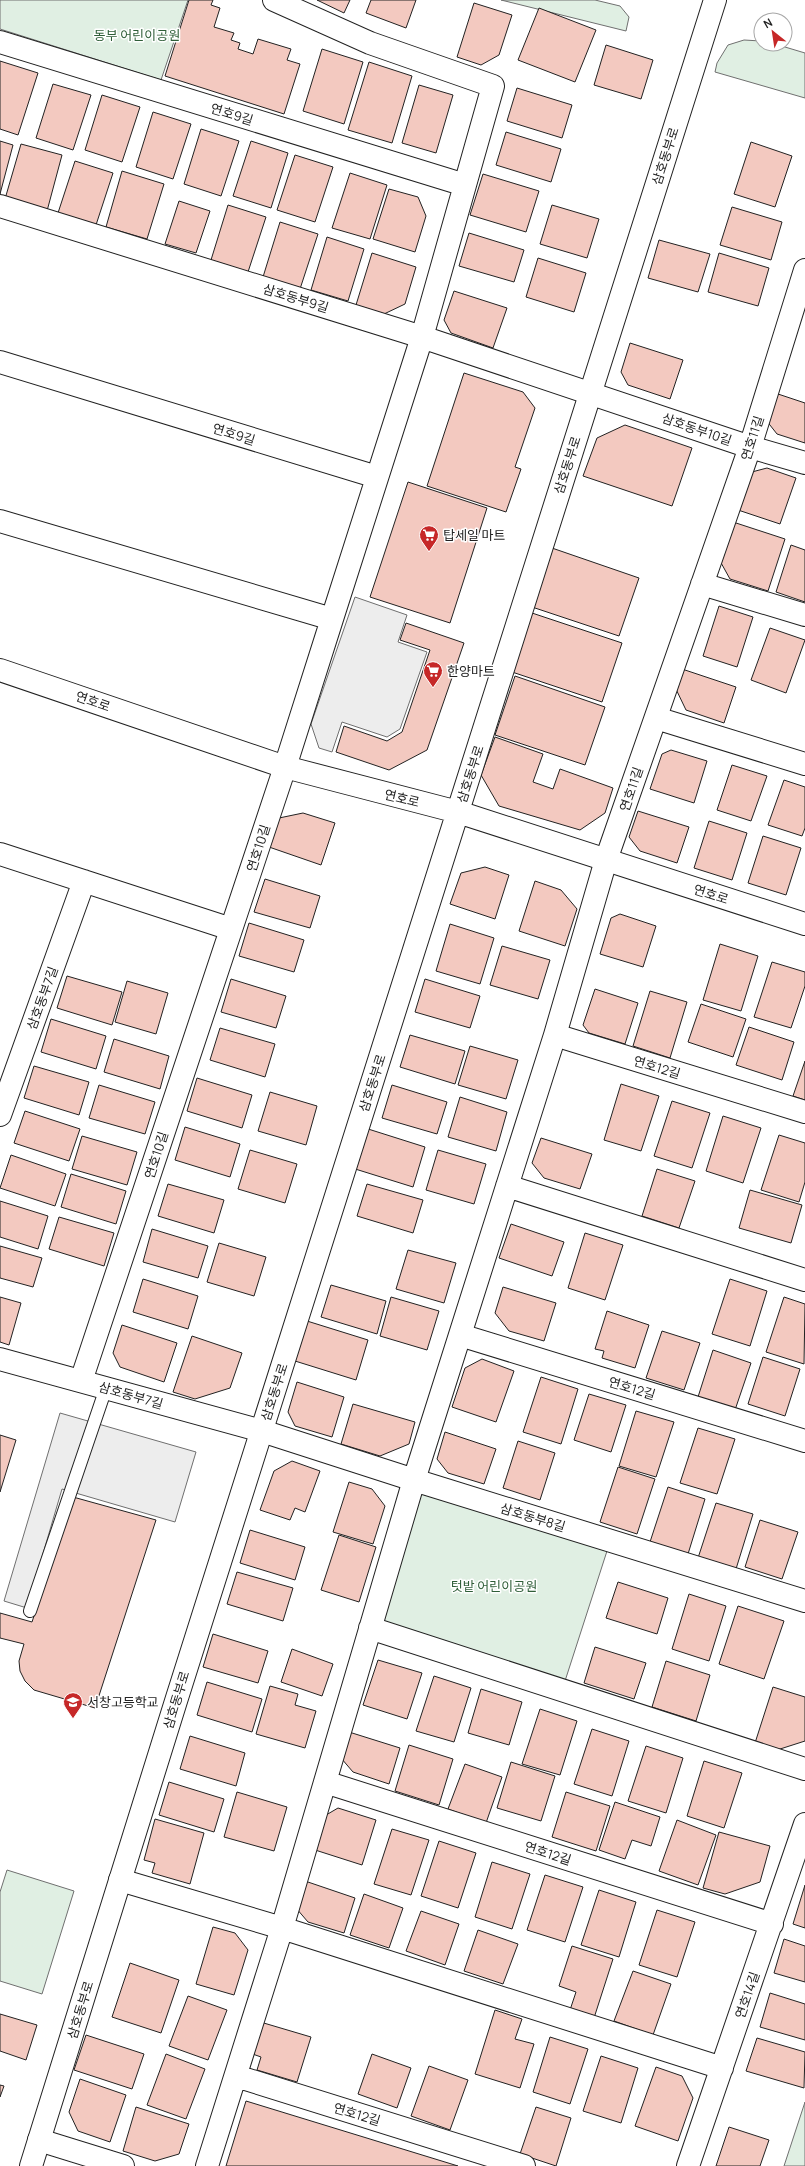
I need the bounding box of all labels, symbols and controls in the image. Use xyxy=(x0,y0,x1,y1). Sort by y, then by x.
north arrow xyxy=(753,12,793,52)
text: N xyxy=(761,14,775,31)
park label: 동부 어린이공원 xyxy=(94,26,180,44)
street label: 연호9길 xyxy=(208,99,256,129)
street label: 삼호동부로 xyxy=(647,125,683,187)
street label: 삼호동부9길 xyxy=(261,279,331,317)
street label: 삼호동부10길 xyxy=(660,409,734,449)
street label: 연호11길 xyxy=(736,413,768,463)
street label: 연호9길 xyxy=(210,419,258,449)
street label: 삼호동부로 xyxy=(549,434,585,496)
supermarket icon: 탑세일 마트 xyxy=(418,524,440,552)
place label: 탑세일 마트 xyxy=(443,526,505,544)
supermarket icon: 한양마트 xyxy=(422,660,444,688)
place label: 한양마트 xyxy=(447,662,495,680)
street label: 연호로 xyxy=(73,687,113,715)
street label: 삼호동부로 xyxy=(452,743,488,805)
street label: 연호11길 xyxy=(615,764,647,814)
street label: 연호로 xyxy=(382,785,422,811)
street label: 연호10길 xyxy=(242,822,274,874)
street label: 연호로 xyxy=(691,880,731,908)
street label: 삼호동부7길 xyxy=(22,964,62,1032)
street label: 연호12길 xyxy=(631,1051,683,1083)
street label: 삼호동부로 xyxy=(354,1052,390,1114)
street label: 연호10길 xyxy=(140,1129,172,1181)
street label: 삼호동부로 xyxy=(256,1361,292,1423)
street label: 연호12길 xyxy=(606,1372,658,1404)
street label: 삼호동부7길 xyxy=(97,1377,165,1413)
street label: 삼호동부8길 xyxy=(498,1499,568,1535)
park label: 텃밭 어린이공원 xyxy=(451,1577,537,1595)
street label: 삼호동부로 xyxy=(159,1669,193,1731)
school or university icon: 서창고등학교 xyxy=(62,1691,84,1719)
place label: 서창고등학교 xyxy=(87,1693,159,1711)
street label: 연호12길 xyxy=(522,1837,574,1869)
street label: 연호14길 xyxy=(731,1969,763,2021)
street label: 삼호동부로 xyxy=(63,1979,97,2041)
street label: 연호12길 xyxy=(331,2098,383,2130)

